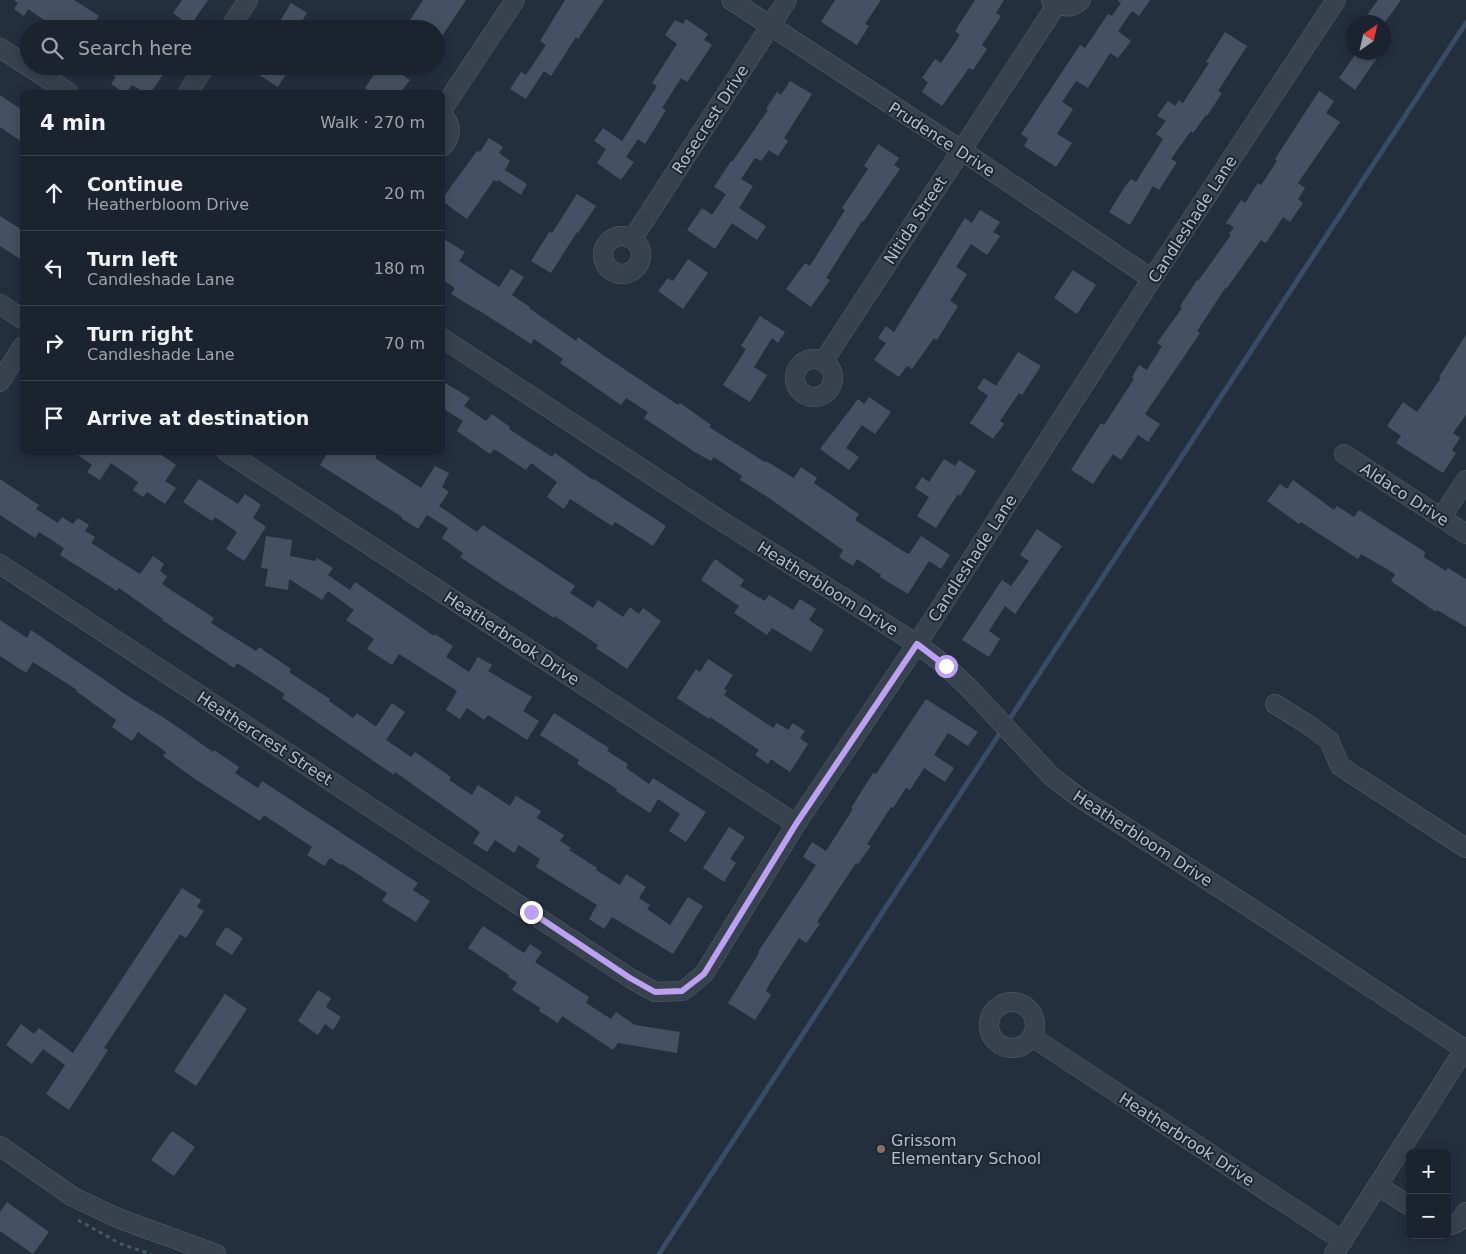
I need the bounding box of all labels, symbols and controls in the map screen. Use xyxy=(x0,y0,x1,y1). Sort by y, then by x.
north arrow xyxy=(1346,15,1391,60)
search box xyxy=(20,20,445,75)
icon: search xyxy=(38,34,66,62)
text: Search here xyxy=(78,37,192,59)
street label: Rosecrest Drive xyxy=(668,61,753,177)
street label: Prudence Drive xyxy=(885,98,998,181)
text: 4 min xyxy=(40,111,106,135)
text: Walk · 270 m xyxy=(320,113,425,132)
street label: Candleshade Lane xyxy=(1144,152,1241,286)
text: Continue xyxy=(87,173,183,195)
street label: Nitida Street xyxy=(880,173,951,268)
icon: ahead xyxy=(40,179,68,207)
text: 20 m xyxy=(384,184,425,203)
text: Heatherbloom Drive xyxy=(87,195,249,214)
text: Turn left xyxy=(87,248,178,270)
icon: left xyxy=(40,254,68,282)
text: 180 m xyxy=(374,259,425,278)
text: Candleshade Lane xyxy=(87,270,235,289)
text: Turn right xyxy=(87,323,193,345)
icon: right xyxy=(40,329,68,357)
text: 70 m xyxy=(384,334,425,353)
text: Candleshade Lane xyxy=(87,345,235,364)
icon: arrive xyxy=(40,404,68,432)
text: Arrive at destination xyxy=(87,407,309,429)
street label: Aldaco Drive xyxy=(1357,459,1453,530)
street label: Candleshade Lane xyxy=(924,491,1021,625)
street label: Heatherbloom Drive xyxy=(754,537,901,639)
street label: Heatherbrook Drive xyxy=(441,588,583,689)
route start xyxy=(935,655,958,678)
street label: Heathercrest Street xyxy=(194,688,336,789)
street label: Heatherbloom Drive xyxy=(1070,786,1216,891)
route end xyxy=(520,901,543,924)
street label: Heatherbrook Drive xyxy=(1116,1089,1258,1190)
place label: Grissom Elementary School xyxy=(891,1131,1041,1168)
marker: Grissom Elementary School xyxy=(875,1143,887,1155)
map controls xyxy=(1406,1149,1451,1239)
button: + xyxy=(1406,1149,1451,1194)
button: − xyxy=(1406,1194,1451,1239)

